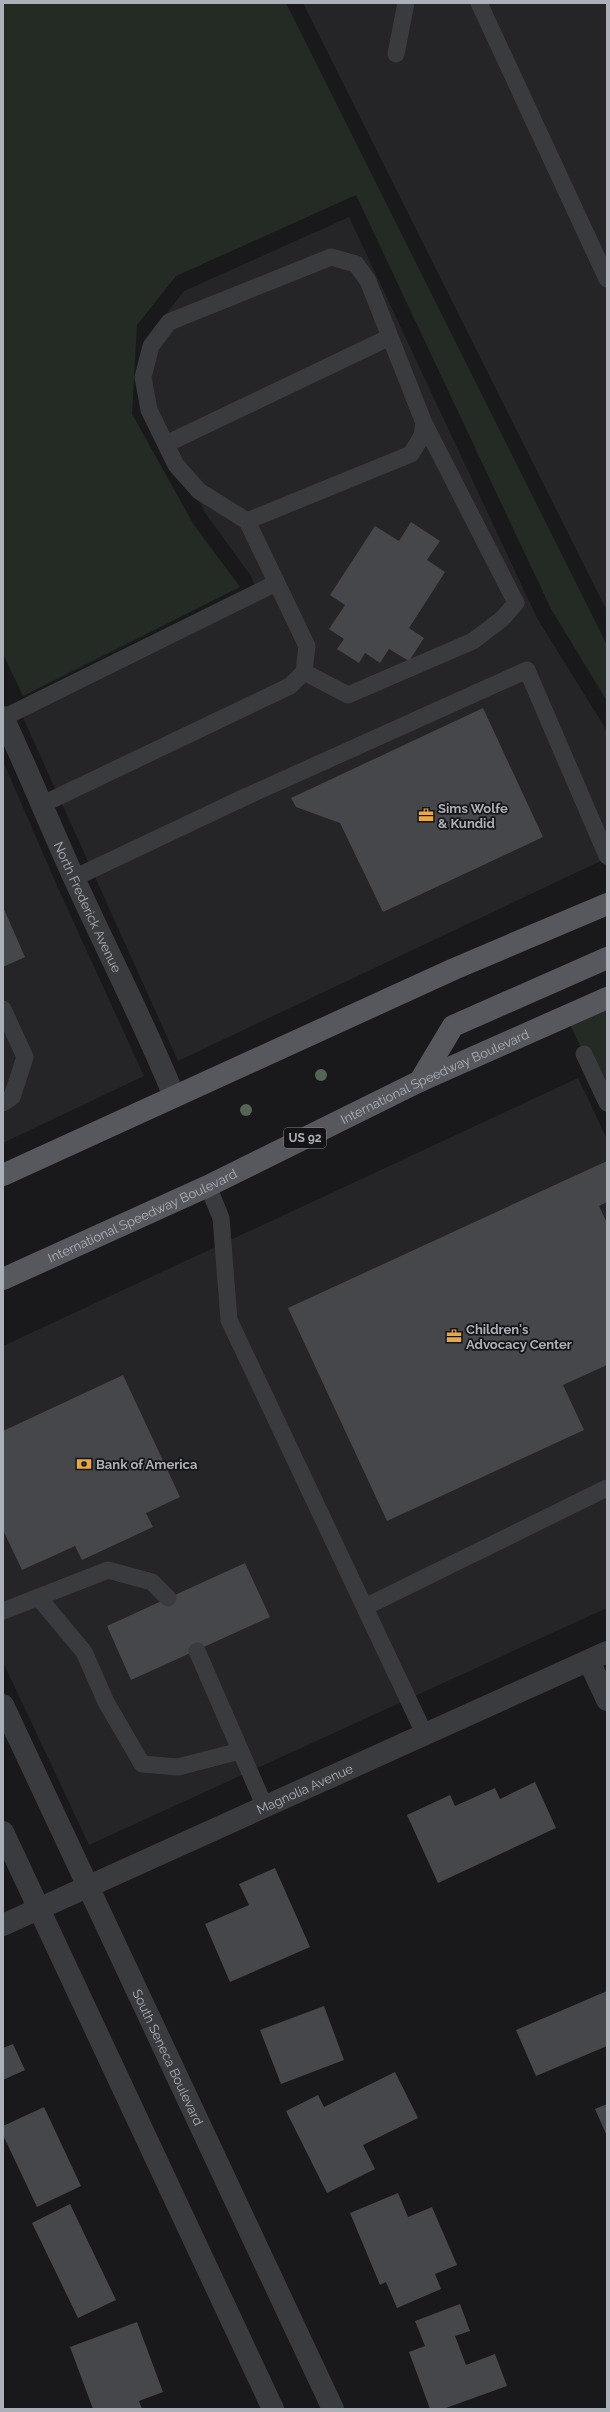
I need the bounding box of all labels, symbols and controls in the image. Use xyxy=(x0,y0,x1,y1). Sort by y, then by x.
place label: Sims Wolfe & Kundid xyxy=(438,801,508,831)
office icon: Sims Wolfe & Kundid xyxy=(417,806,435,824)
street label: North Frederick Avenue xyxy=(51,839,124,975)
street label: International Speedway Boulevard xyxy=(338,1027,531,1127)
road number: US 92 xyxy=(284,1128,326,1148)
street label: International Speedway Boulevard xyxy=(46,1166,239,1266)
place label: Children's Advocacy Center xyxy=(466,1322,572,1352)
office icon: Children's Advocacy Center xyxy=(445,1327,463,1345)
bank icon: Bank of America xyxy=(75,1455,93,1473)
place label: Bank of America xyxy=(96,1457,198,1472)
street label: Magnolia Avenue xyxy=(254,1761,356,1817)
street label: South Seneca Boulevard xyxy=(129,1987,206,2128)

